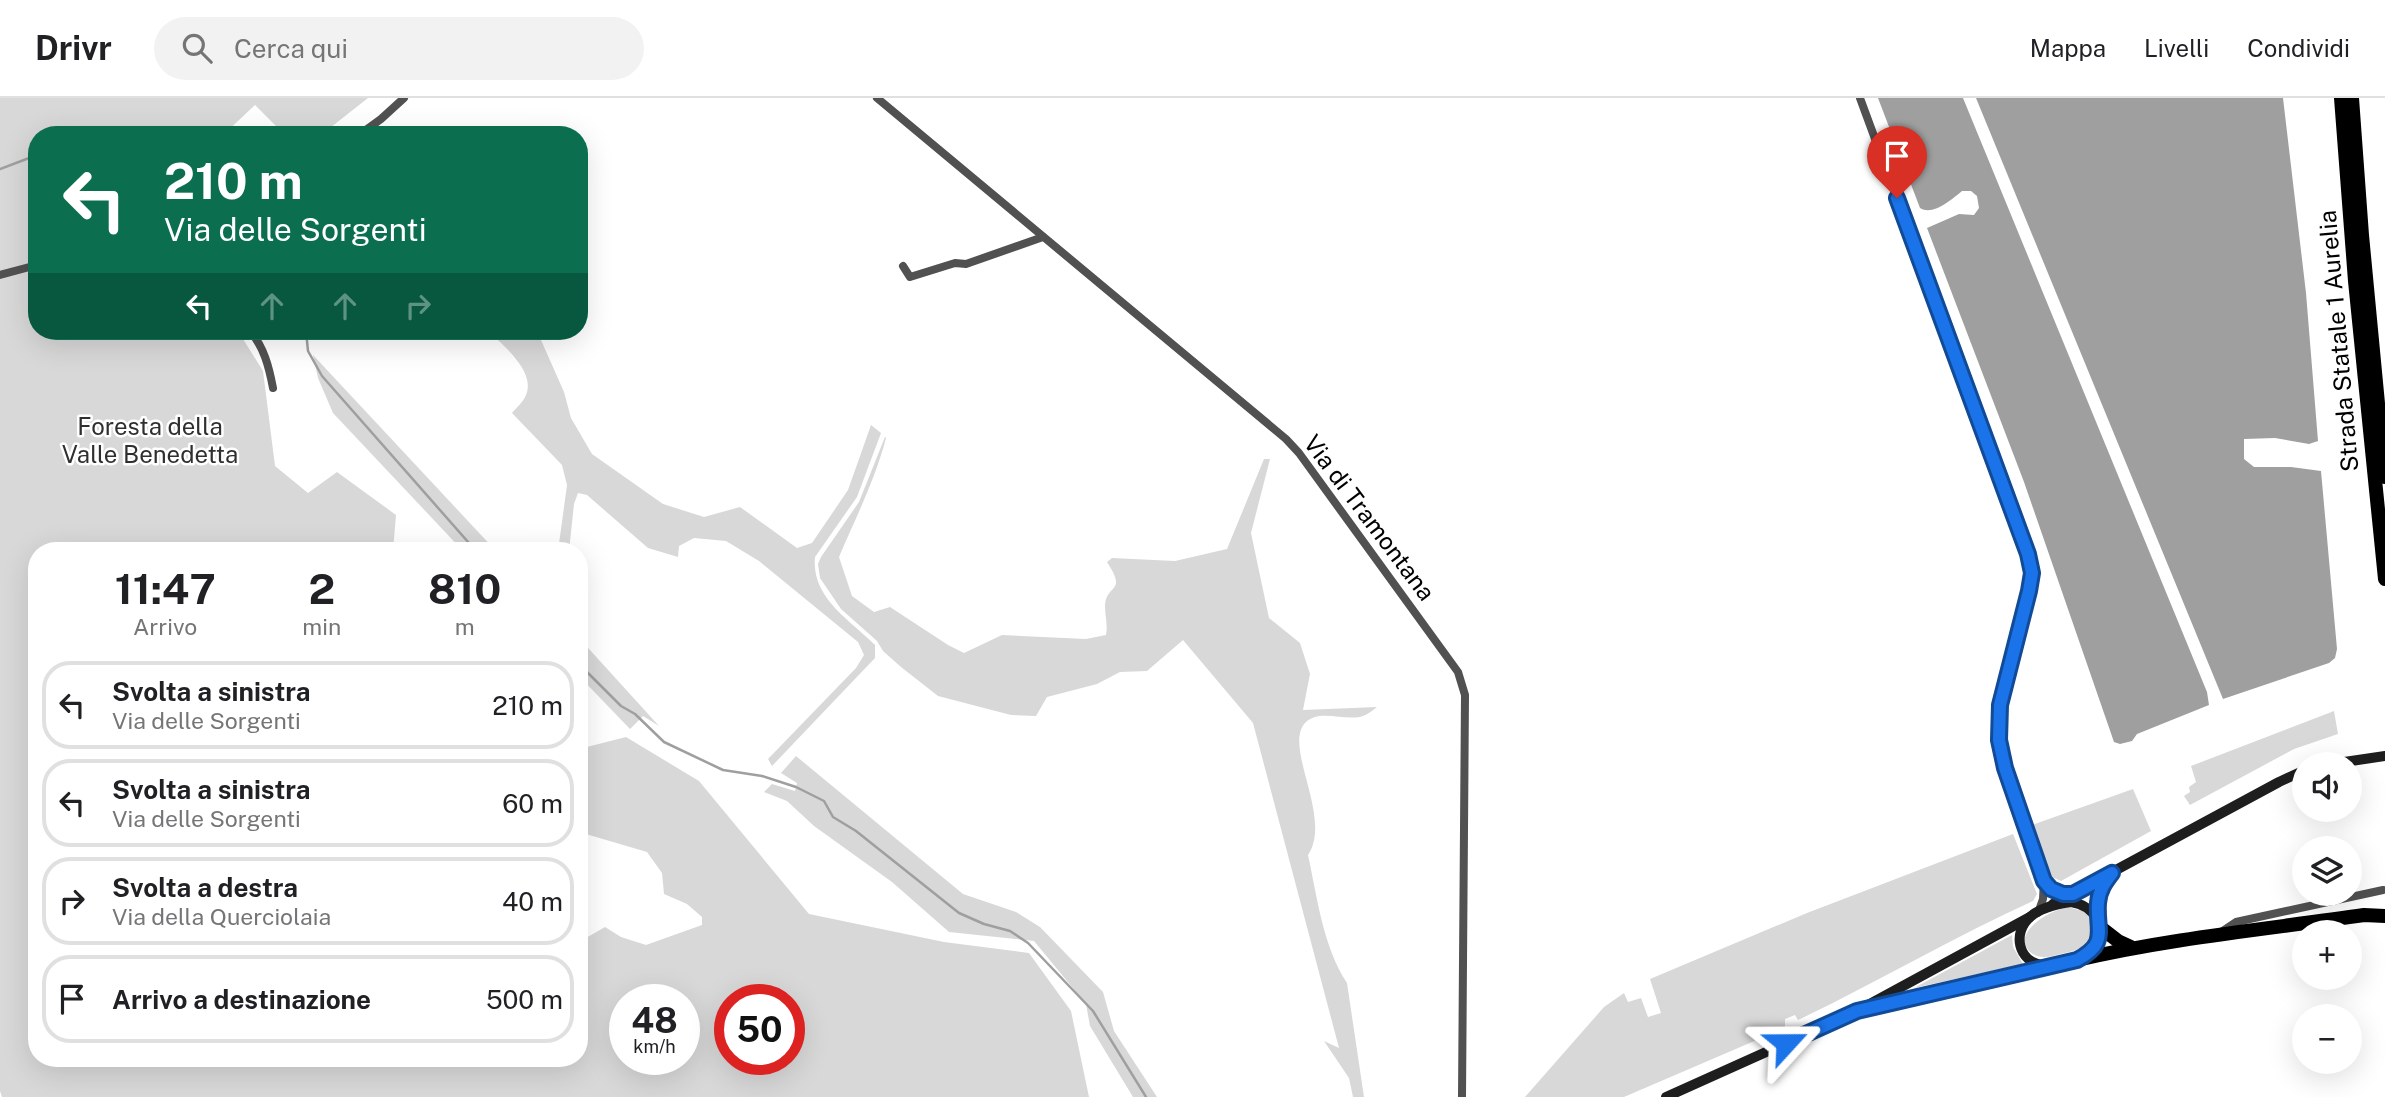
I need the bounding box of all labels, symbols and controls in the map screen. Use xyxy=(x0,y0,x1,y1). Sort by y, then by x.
search box xyxy=(154,17,644,80)
text: Drivr xyxy=(35,29,112,67)
icon: search xyxy=(178,29,216,67)
text: Cerca qui xyxy=(234,33,348,64)
text: Mappa xyxy=(2030,34,2106,62)
text: Livelli xyxy=(2144,34,2209,62)
text: Condividi xyxy=(2247,34,2350,62)
pin xyxy=(1867,126,1927,198)
icon: arrive xyxy=(1878,137,1916,175)
text: 210 m xyxy=(164,152,303,210)
icon: left xyxy=(49,154,140,245)
street label: Strada Statale 1 Aurelia xyxy=(2313,209,2363,473)
text: Via delle Sorgenti xyxy=(164,211,427,248)
icon: left xyxy=(180,287,218,325)
icon: ahead xyxy=(253,287,291,325)
icon: ahead xyxy=(326,287,364,325)
icon: right xyxy=(399,287,437,325)
park label: Foresta della Valle Benedetta xyxy=(62,412,238,468)
street label: Via di Tramontana xyxy=(1298,429,1441,606)
text: 11:47 xyxy=(115,564,216,613)
text: 2 xyxy=(309,564,335,613)
text: 810 xyxy=(428,564,501,613)
text: Arrivo xyxy=(133,613,197,640)
text: min xyxy=(302,613,341,640)
text: m xyxy=(455,613,475,640)
text: Svolta a sinistra xyxy=(112,676,310,707)
icon: left xyxy=(53,686,91,724)
text: 210 m xyxy=(492,690,563,721)
text: Via delle Sorgenti xyxy=(112,707,301,734)
map controls xyxy=(2292,752,2362,1074)
button: sound xyxy=(2292,752,2362,822)
text: Svolta a sinistra xyxy=(112,774,310,805)
icon: left xyxy=(53,784,91,822)
text: 60 m xyxy=(502,788,563,819)
text: Via delle Sorgenti xyxy=(112,805,301,832)
button: layers xyxy=(2292,836,2362,906)
text: Svolta a destra xyxy=(112,872,298,903)
icon: right xyxy=(53,882,91,920)
text: 40 m xyxy=(502,886,563,917)
text: Via della Querciolaia xyxy=(112,903,331,930)
button: + xyxy=(2292,920,2362,990)
icon: arrive xyxy=(53,980,91,1018)
text: Arrivo a destinazione xyxy=(112,984,371,1015)
text: 500 m xyxy=(486,984,563,1015)
speed limit sign: 50 xyxy=(714,984,805,1075)
text: 48 xyxy=(631,1000,678,1041)
button: − xyxy=(2292,1004,2362,1074)
position arrow xyxy=(1749,1006,1823,1080)
text: km/h xyxy=(633,1036,676,1057)

